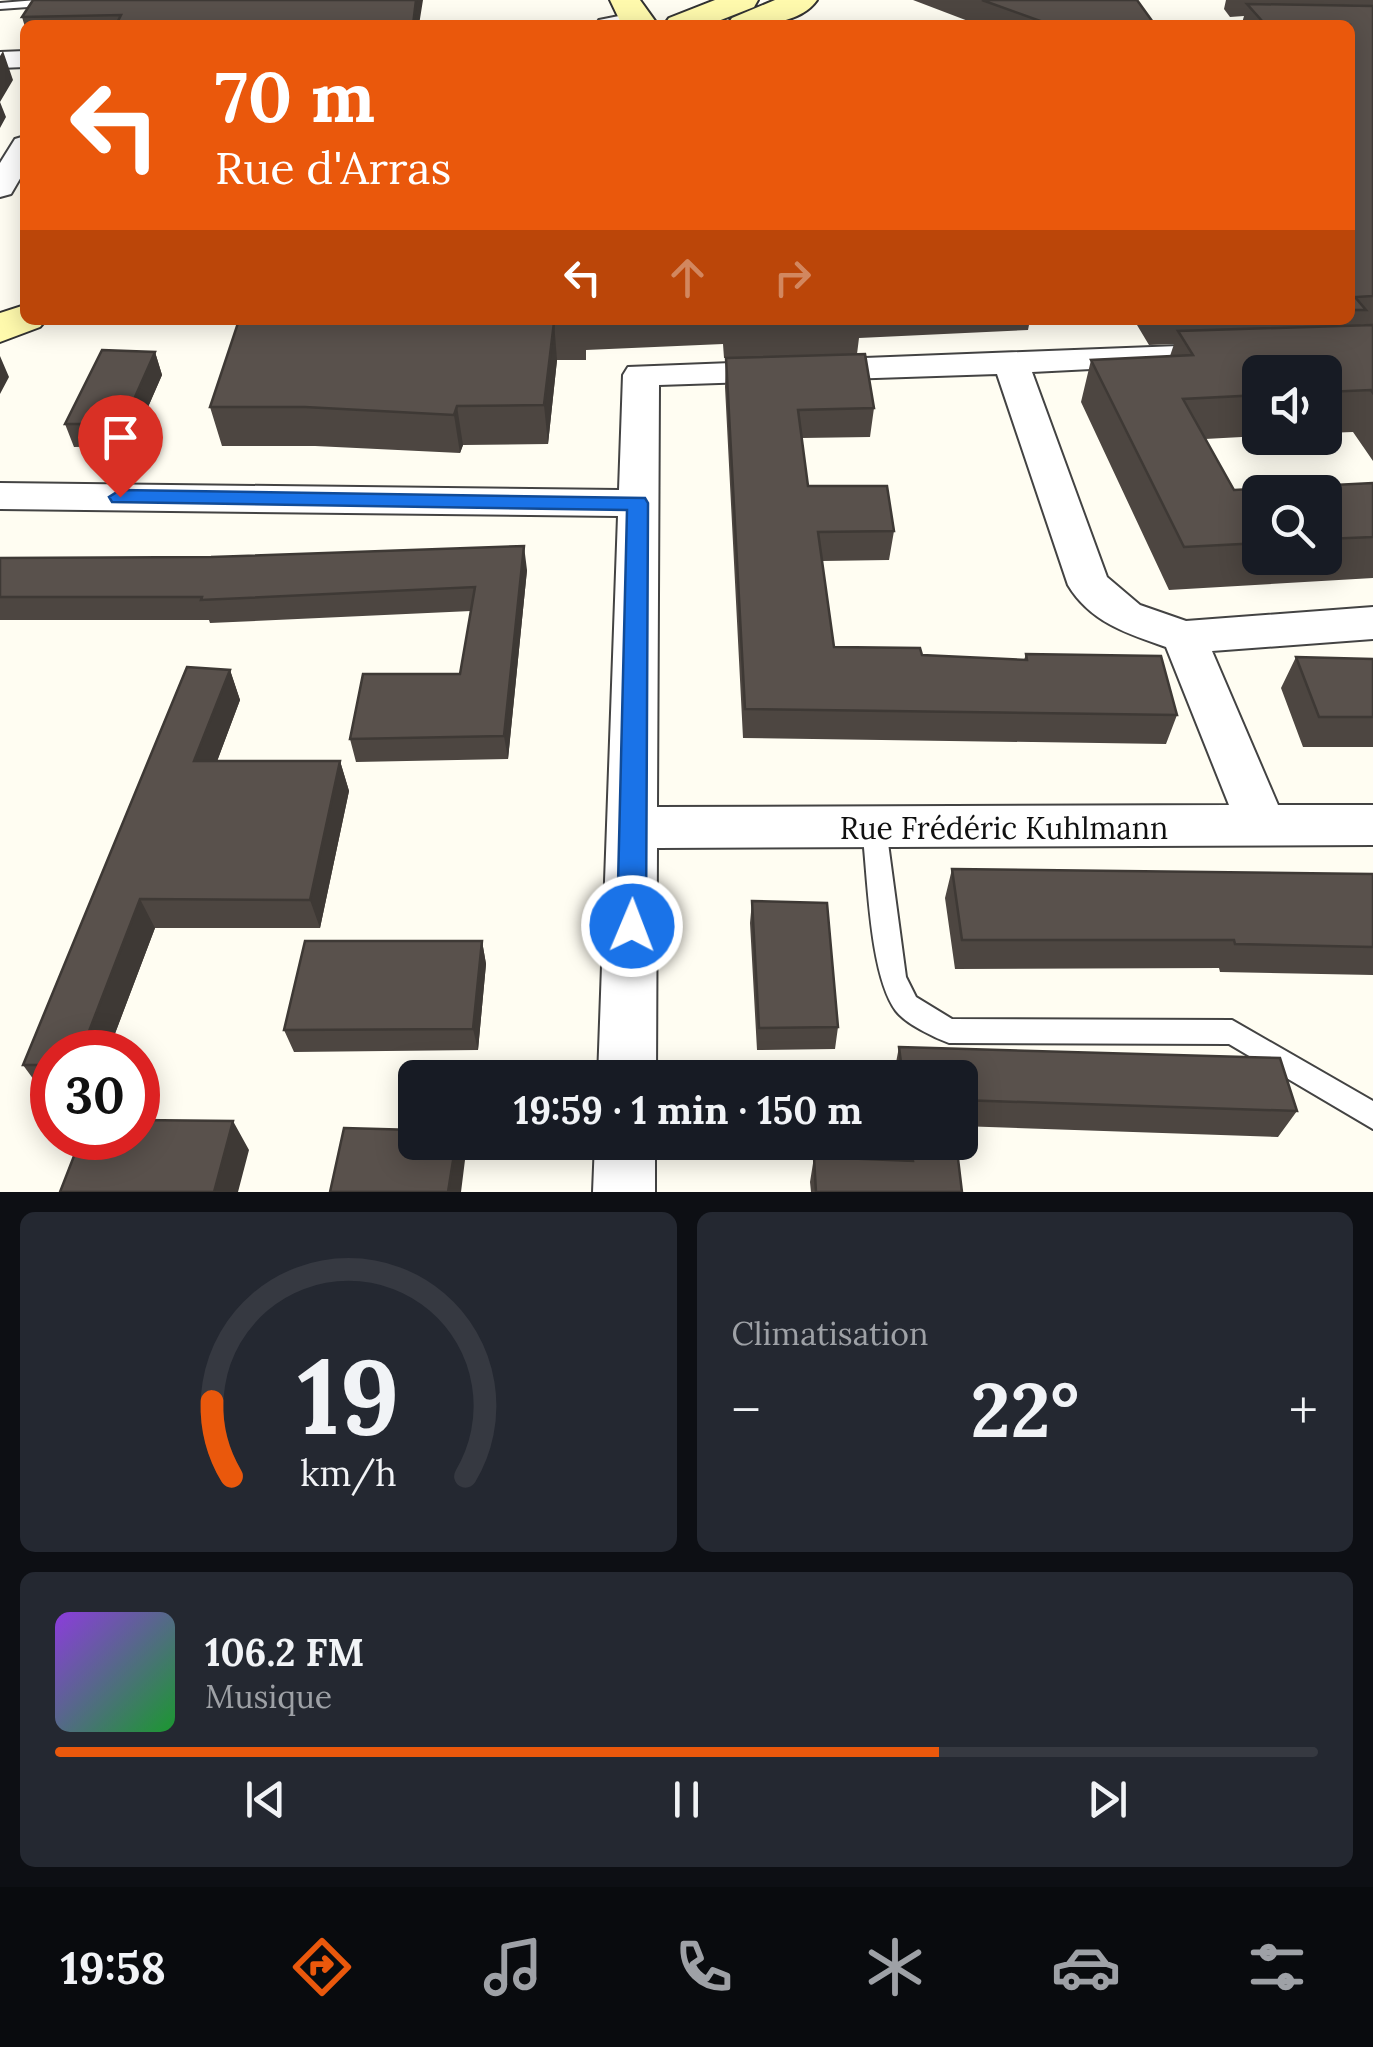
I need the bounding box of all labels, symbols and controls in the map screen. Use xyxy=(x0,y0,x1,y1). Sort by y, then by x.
text: 70 m xyxy=(215,52,375,141)
icon: left xyxy=(50,60,180,190)
text: Rue d'Arras xyxy=(215,139,451,196)
icon: left xyxy=(555,250,610,305)
icon: ahead xyxy=(660,250,715,305)
icon: right xyxy=(765,250,820,305)
map controls xyxy=(1242,355,1342,575)
button: sound xyxy=(1242,355,1342,455)
pin xyxy=(78,395,163,498)
icon: arrive xyxy=(93,410,148,465)
button: search xyxy=(1242,475,1342,575)
street label: Rue Frédéric Kuhlmann xyxy=(840,809,1168,847)
position arrow xyxy=(580,874,684,978)
speed limit sign: 30 xyxy=(30,1030,160,1160)
text: 19:59 · 1 min · 150 m xyxy=(514,1086,862,1134)
text: Climatisation xyxy=(732,1313,928,1354)
text: 19 xyxy=(297,1329,399,1462)
text: 22° xyxy=(970,1362,1079,1458)
text: − xyxy=(732,1375,761,1445)
text: + xyxy=(1289,1375,1318,1445)
text: km/h xyxy=(300,1450,397,1496)
text: 106.2 FM xyxy=(205,1628,364,1676)
text: Musique xyxy=(205,1676,332,1717)
icon: previous xyxy=(238,1772,293,1827)
icon: pause xyxy=(659,1772,714,1827)
icon: next xyxy=(1080,1772,1135,1827)
icon: directions xyxy=(287,1932,357,2002)
icon: music xyxy=(478,1932,548,2002)
icon: phone xyxy=(669,1932,739,2002)
icon: climate xyxy=(860,1932,930,2002)
icon: car xyxy=(1051,1932,1121,2002)
icon: filters xyxy=(1242,1932,1312,2002)
text: 19:58 xyxy=(61,1939,166,1996)

